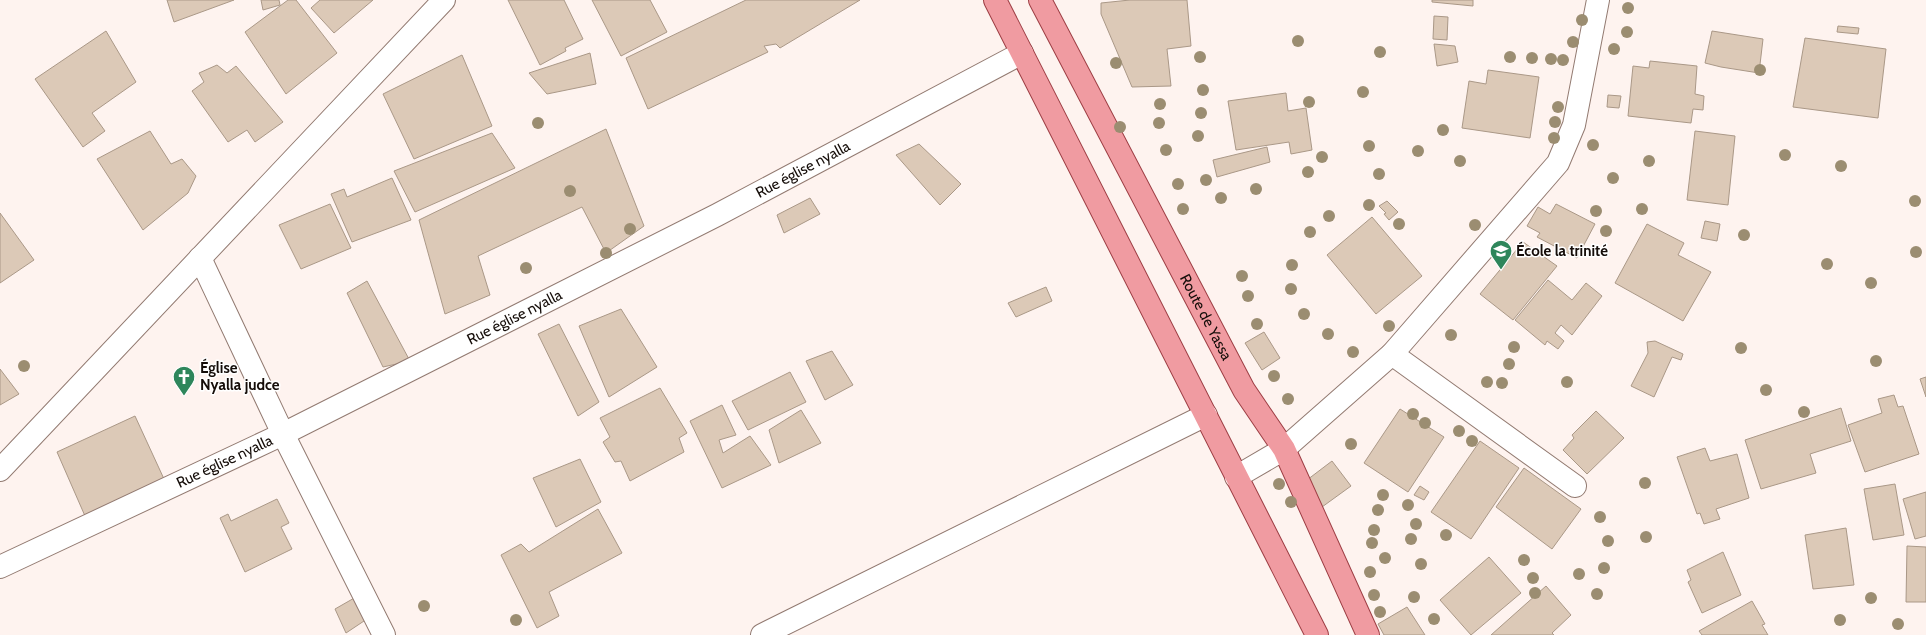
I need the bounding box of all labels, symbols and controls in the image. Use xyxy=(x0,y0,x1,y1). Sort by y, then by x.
street label: Rue église nyalla xyxy=(753,137,854,202)
school or university icon: École la trinité xyxy=(1488,238,1514,271)
place label: École la trinité xyxy=(1516,241,1608,260)
street label: Route de Yassa xyxy=(1176,271,1236,364)
street label: Rue église nyalla xyxy=(464,285,566,349)
place label: Église Nyalla judce xyxy=(200,358,280,394)
church icon: Église Nyalla judce xyxy=(171,364,197,397)
street label: Rue église nyalla xyxy=(173,431,276,492)

